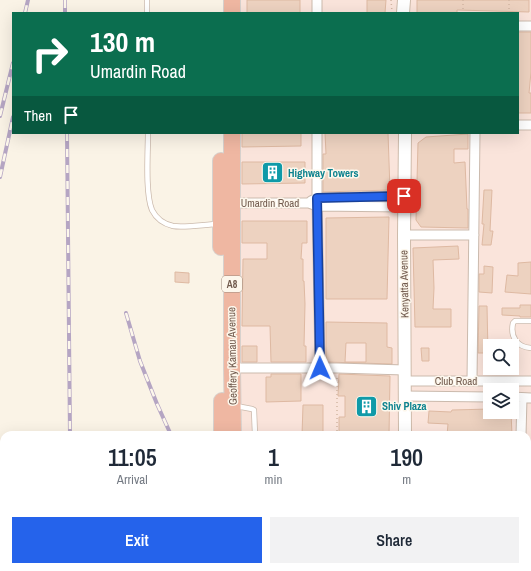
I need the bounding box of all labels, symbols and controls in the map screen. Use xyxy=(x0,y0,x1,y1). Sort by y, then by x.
text: 130 m xyxy=(90,23,155,61)
icon: right xyxy=(24,28,76,80)
text: Umardin Road xyxy=(90,59,186,84)
icon: arrive xyxy=(60,104,82,126)
text: Then xyxy=(24,105,52,126)
building icon: Highway Towers xyxy=(260,160,286,186)
place label: Highway Towers xyxy=(288,166,359,180)
pin xyxy=(387,179,421,213)
icon: arrive xyxy=(393,185,415,207)
street label: Umardin Road xyxy=(241,196,299,210)
street label: Kenyatta Avenue xyxy=(396,250,412,318)
road number: A8 xyxy=(222,276,242,292)
street label: Geoffery Kamau Avenue xyxy=(224,307,240,405)
map controls xyxy=(483,339,519,419)
button: search xyxy=(483,339,519,375)
position arrow xyxy=(299,347,341,389)
street label: Club Road xyxy=(435,374,477,388)
button: layers xyxy=(483,383,519,419)
building icon: Shiv Plaza xyxy=(354,393,380,419)
place label: Shiv Plaza xyxy=(382,399,427,413)
text: 11:05 xyxy=(108,441,157,473)
text: 1 xyxy=(268,441,279,473)
text: 190 xyxy=(390,441,423,473)
text: Arrival xyxy=(117,471,148,488)
text: min xyxy=(265,471,282,488)
text: m xyxy=(402,471,411,488)
button: Exit xyxy=(12,517,262,563)
button: Share xyxy=(270,517,519,563)

